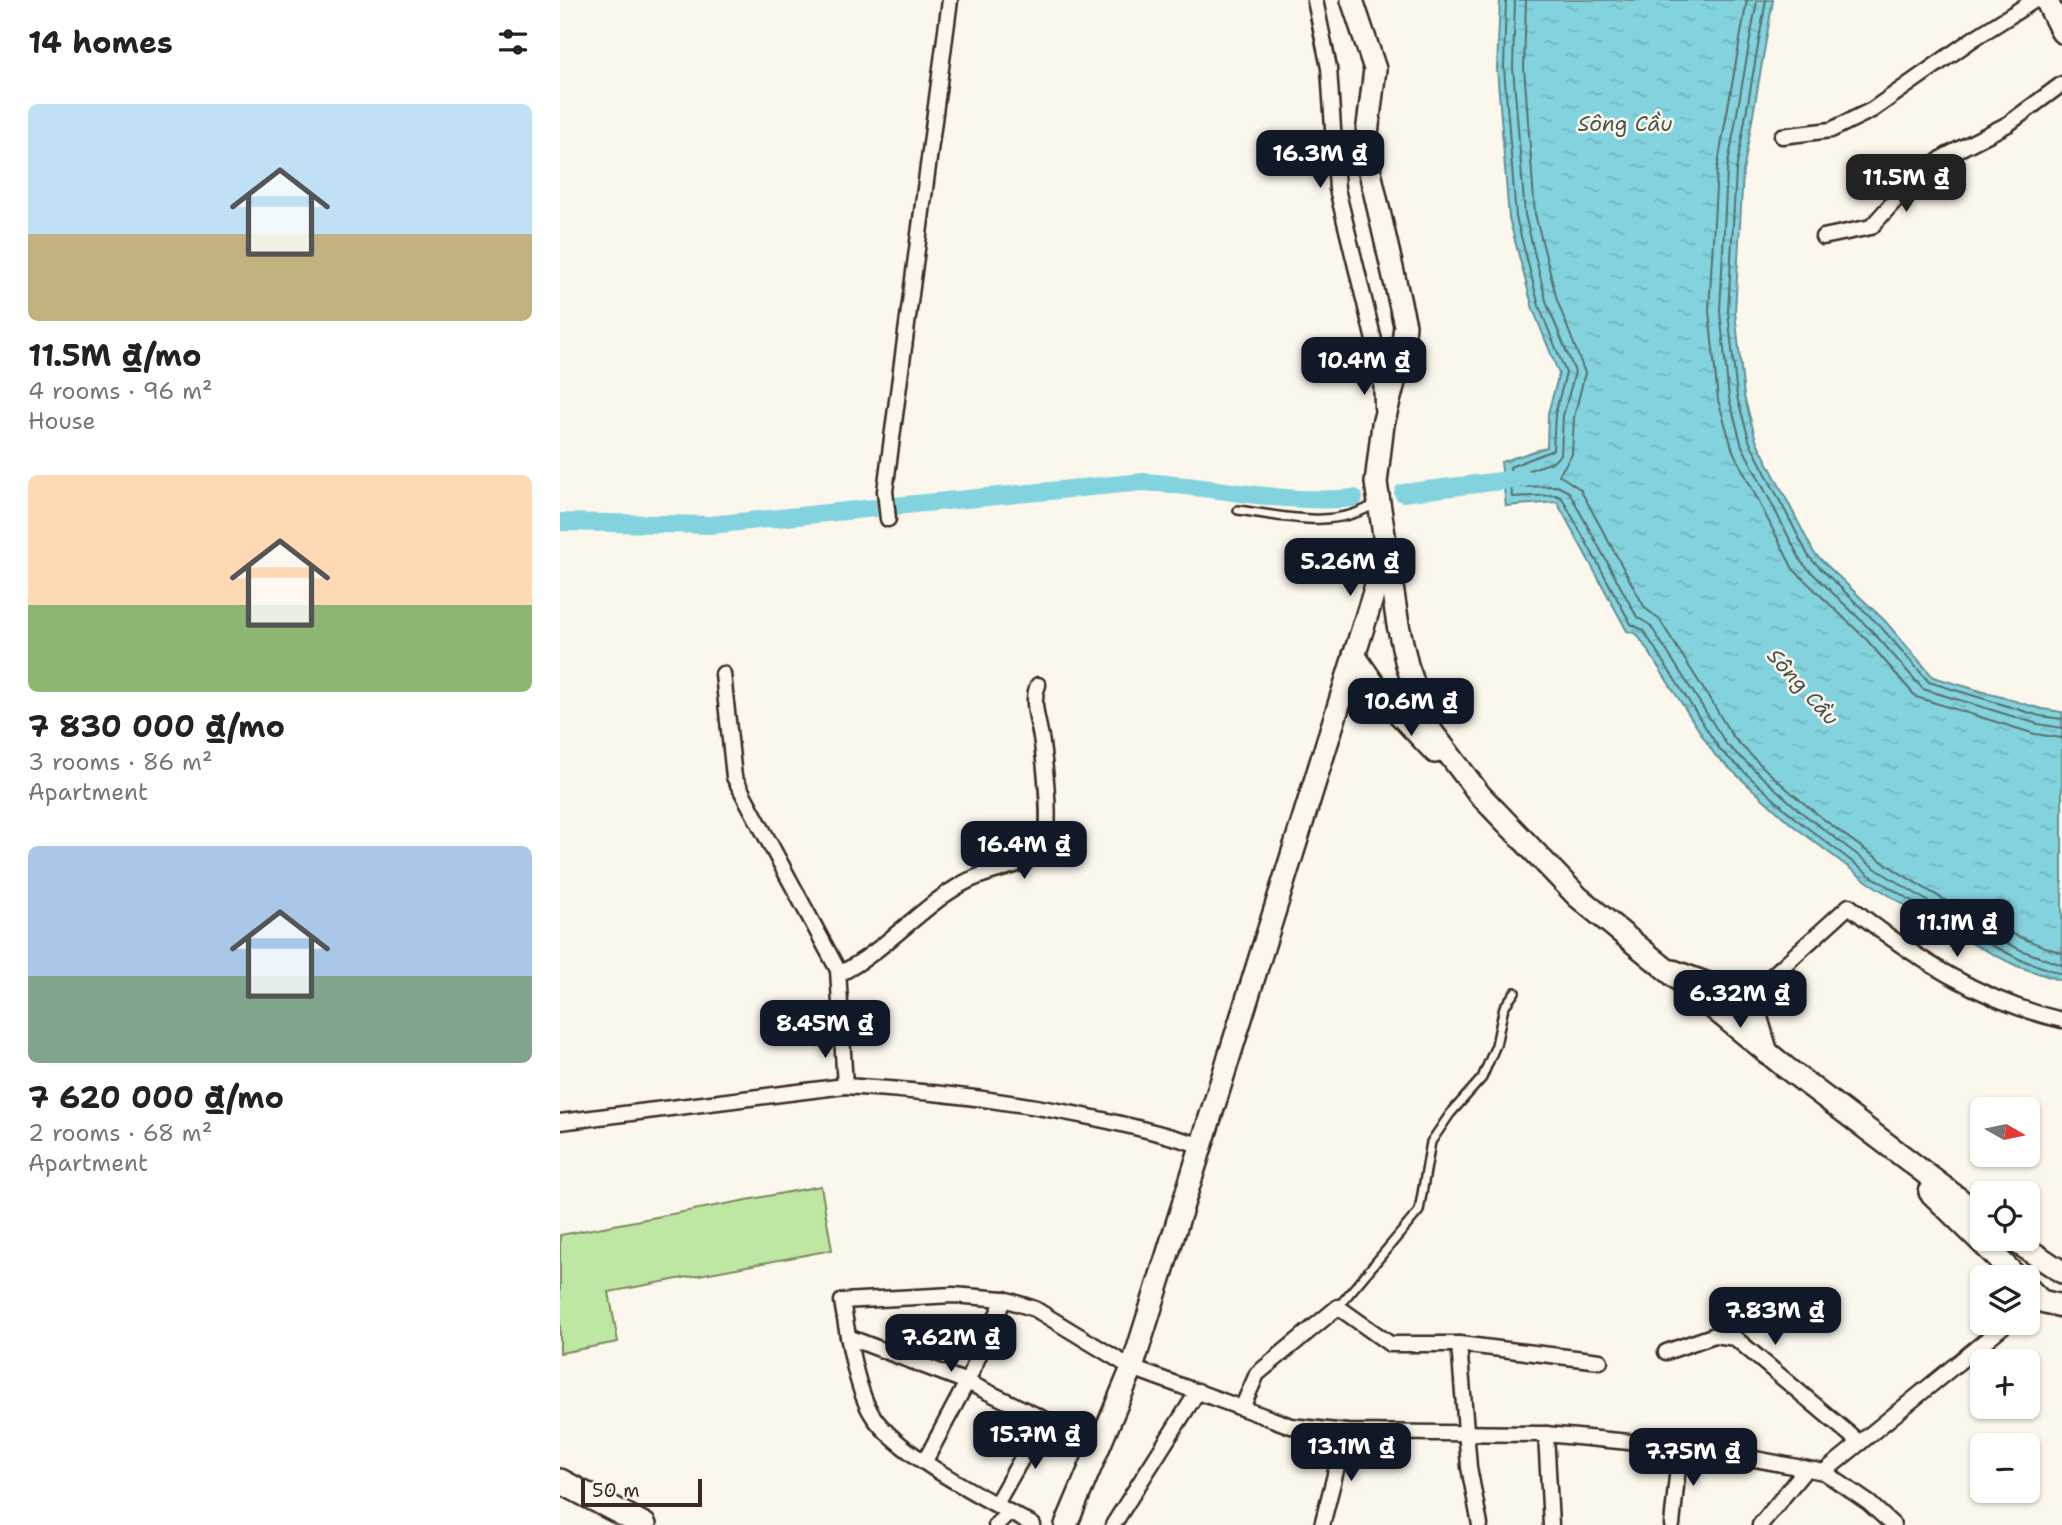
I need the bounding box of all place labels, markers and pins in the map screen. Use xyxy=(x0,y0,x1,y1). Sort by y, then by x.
pin: 16.3M ₫ xyxy=(1255,130,1385,190)
pin: 11.5M ₫ xyxy=(1841,154,1971,214)
pin: 10.4M ₫ xyxy=(1299,338,1429,397)
pin: 5.26M ₫ xyxy=(1285,538,1415,598)
pin: 10.6M ₫ xyxy=(1346,678,1476,738)
pin: 16.4M ₫ xyxy=(959,822,1089,881)
pin: 11.1M ₫ xyxy=(1892,900,2022,959)
pin: 6.32M ₫ xyxy=(1675,970,1805,1030)
pin: 8.45M ₫ xyxy=(760,1000,890,1060)
pin: 7.83M ₫ xyxy=(1710,1288,1840,1347)
pin: 7.62M ₫ xyxy=(886,1314,1016,1374)
pin: 15.7M ₫ xyxy=(970,1412,1100,1471)
pin: 13.1M ₫ xyxy=(1286,1424,1416,1483)
pin: 7.75M ₫ xyxy=(1628,1428,1758,1488)

